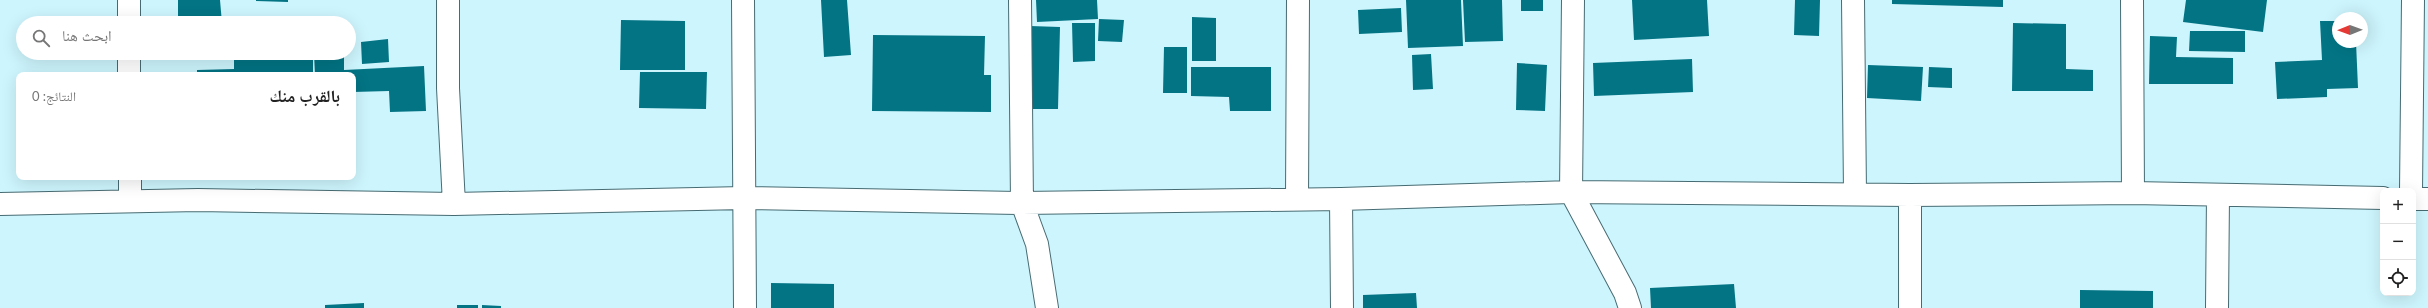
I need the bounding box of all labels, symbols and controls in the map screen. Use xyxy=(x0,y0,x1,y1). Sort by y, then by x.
north arrow xyxy=(2332,12,2368,48)
search box xyxy=(16,16,356,60)
text: ابحث هنا xyxy=(62,26,112,44)
icon: search xyxy=(30,27,52,49)
text: بالقرب منك xyxy=(270,85,340,106)
text: النتائج: 0 xyxy=(32,88,76,104)
map controls xyxy=(2380,188,2416,296)
button: + xyxy=(2380,188,2416,224)
button: − xyxy=(2380,224,2416,260)
button: locate xyxy=(2380,260,2416,296)

